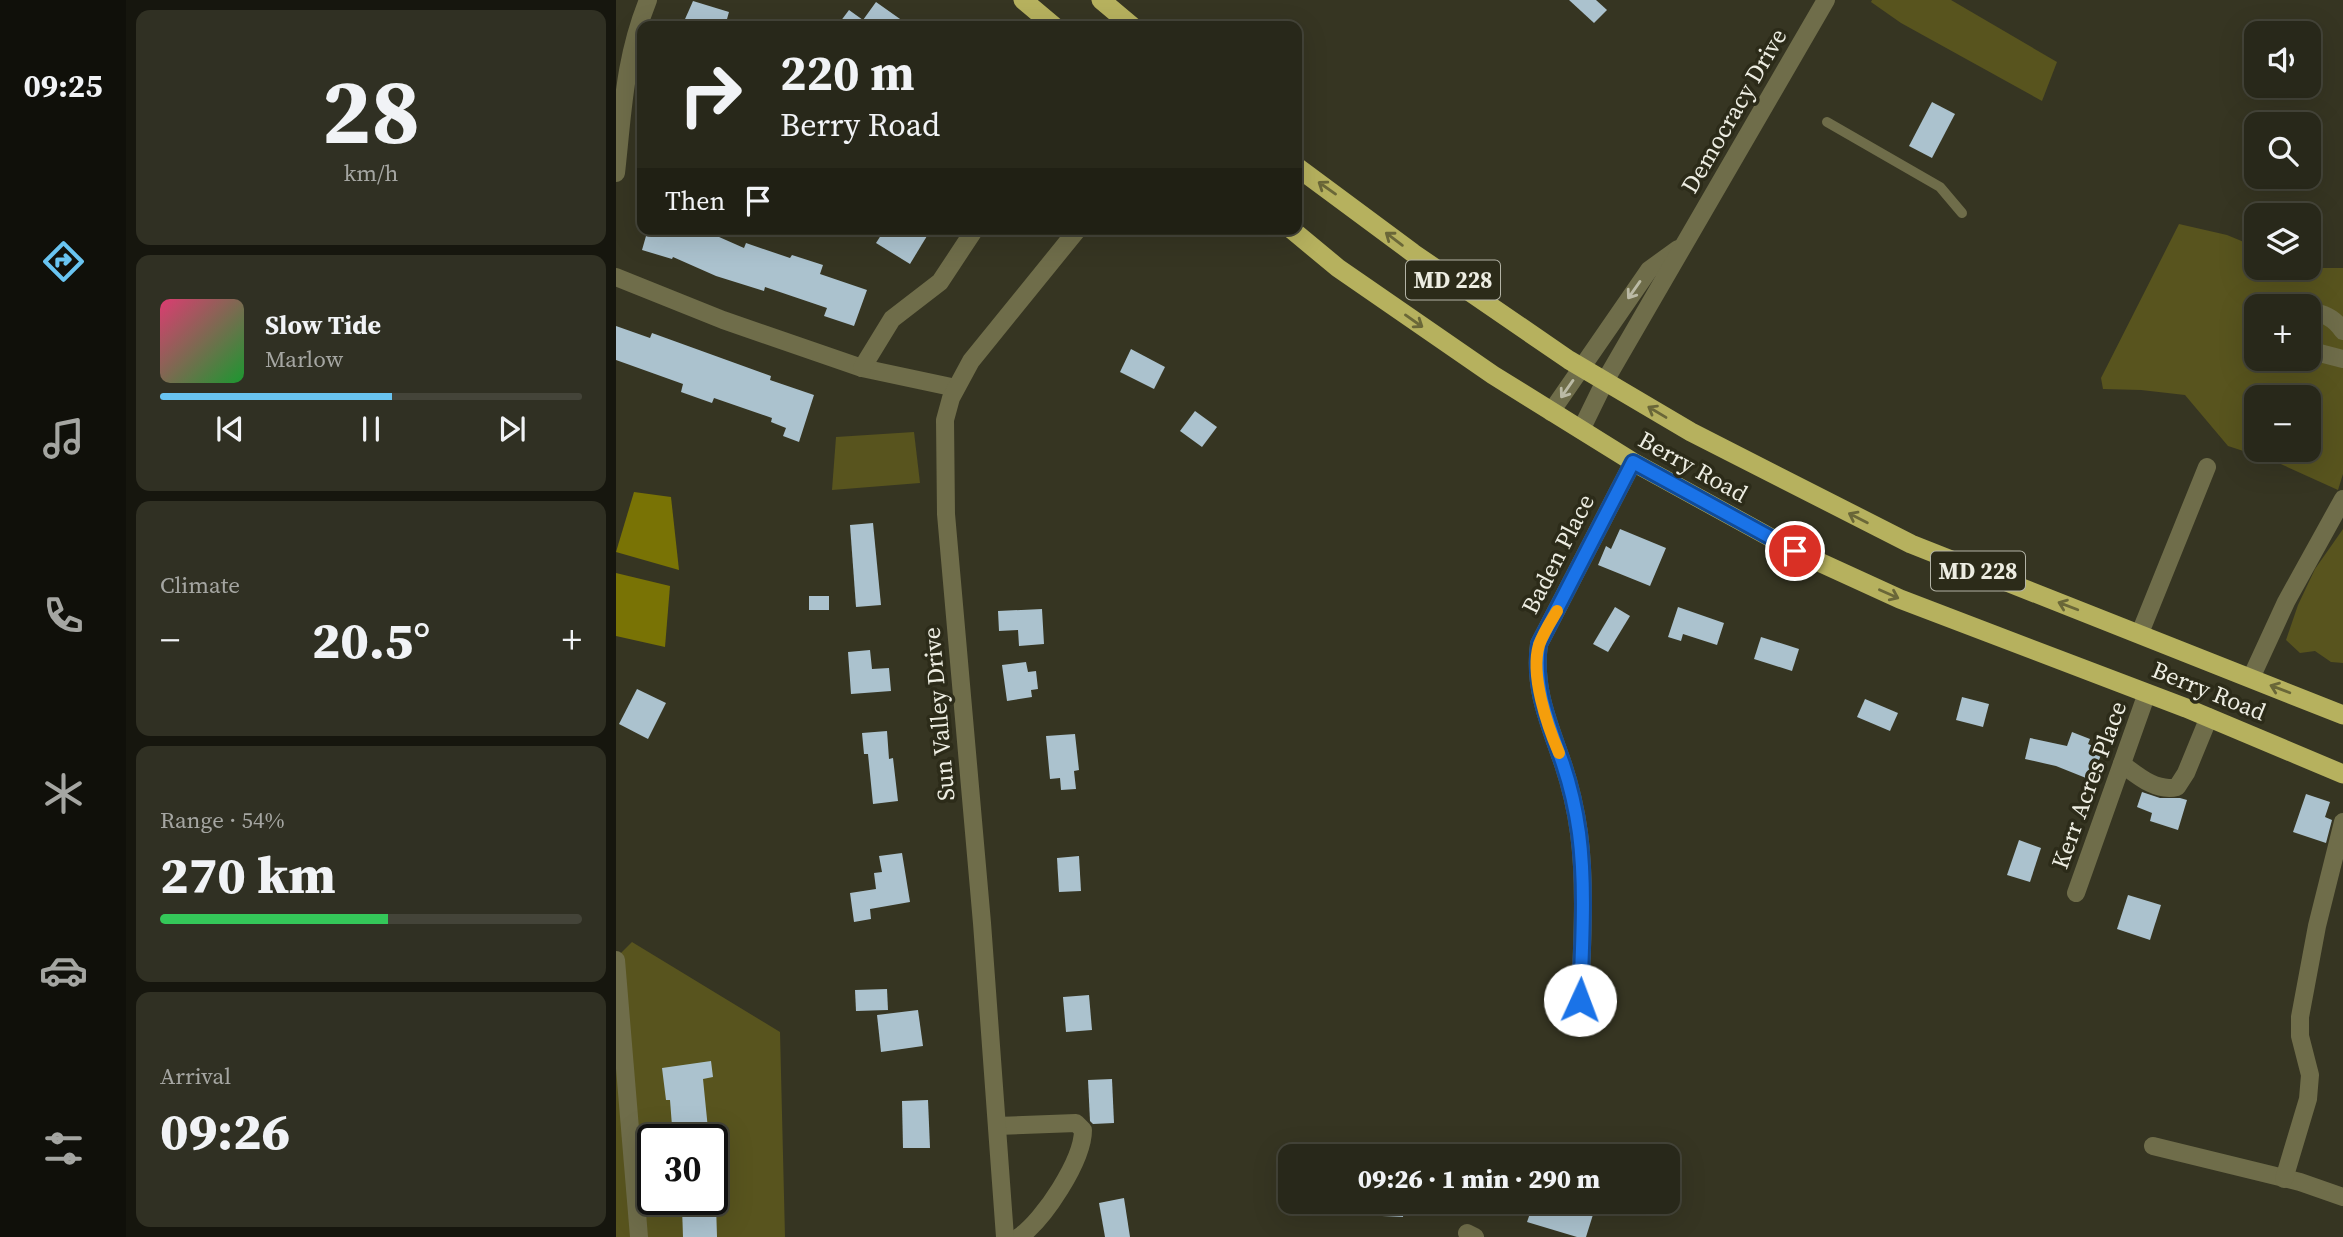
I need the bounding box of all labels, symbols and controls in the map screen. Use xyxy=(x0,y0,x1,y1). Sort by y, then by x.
map controls xyxy=(2244,21,2321,462)
button: sound xyxy=(2244,21,2321,98)
street label: Democracy Drive xyxy=(1673,22,1794,199)
text: 220 m xyxy=(780,39,915,106)
text: 28 xyxy=(322,49,420,173)
icon: right xyxy=(665,49,756,140)
text: 09:25 xyxy=(24,64,102,108)
text: Berry Road xyxy=(780,103,940,147)
button: search xyxy=(2244,112,2321,189)
text: km/h xyxy=(344,157,398,189)
one-way arrow xyxy=(1318,181,1337,195)
icon: arrive xyxy=(739,182,777,220)
text: Then xyxy=(665,183,725,219)
button: layers xyxy=(2244,203,2321,280)
one-way arrow xyxy=(1385,231,1404,246)
icon: directions xyxy=(39,237,88,286)
road number: MD 228 xyxy=(1406,260,1500,300)
one-way arrow xyxy=(1627,280,1641,299)
button: + xyxy=(2244,294,2321,371)
text: Slow Tide xyxy=(265,307,381,343)
one-way arrow xyxy=(1404,314,1423,328)
text: Marlow xyxy=(265,343,343,375)
one-way arrow xyxy=(1560,379,1574,399)
button: − xyxy=(2244,385,2321,462)
one-way arrow xyxy=(1648,405,1668,419)
icon: previous xyxy=(211,410,249,448)
icon: pause xyxy=(352,410,390,448)
icon: next xyxy=(493,410,531,448)
icon: music xyxy=(39,414,88,463)
street label: Berry Road xyxy=(1633,423,1754,510)
street label: Baden Place xyxy=(1513,488,1602,619)
one-way arrow xyxy=(1849,510,1869,524)
pin xyxy=(1765,521,1825,581)
icon: arrive xyxy=(1776,532,1814,570)
road number: MD 228 xyxy=(1931,552,2025,590)
text: Climate xyxy=(160,569,240,601)
one-way arrow xyxy=(1878,588,1899,601)
icon: phone xyxy=(39,591,88,640)
one-way arrow xyxy=(2058,598,2080,611)
text: 20.5° xyxy=(312,604,430,675)
text: − xyxy=(160,614,180,666)
text: + xyxy=(562,614,582,666)
street label: Sun Valley Drive xyxy=(914,626,963,802)
street label: Berry Road xyxy=(2147,653,2271,728)
one-way arrow xyxy=(2269,681,2291,694)
street label: Kerr Acres Place xyxy=(2043,696,2134,873)
icon: climate xyxy=(39,769,88,818)
text: Range · 54% xyxy=(160,804,285,836)
text: 270 km xyxy=(160,839,336,910)
icon: car xyxy=(39,946,88,995)
position arrow xyxy=(1543,963,1617,1037)
text: Arrival xyxy=(160,1060,231,1092)
text: 09:26 xyxy=(160,1095,290,1166)
icon: filters xyxy=(39,1124,88,1173)
speed limit sign: 30 xyxy=(637,1124,728,1215)
text: 09:26 · 1 min · 290 m xyxy=(1358,1161,1600,1197)

